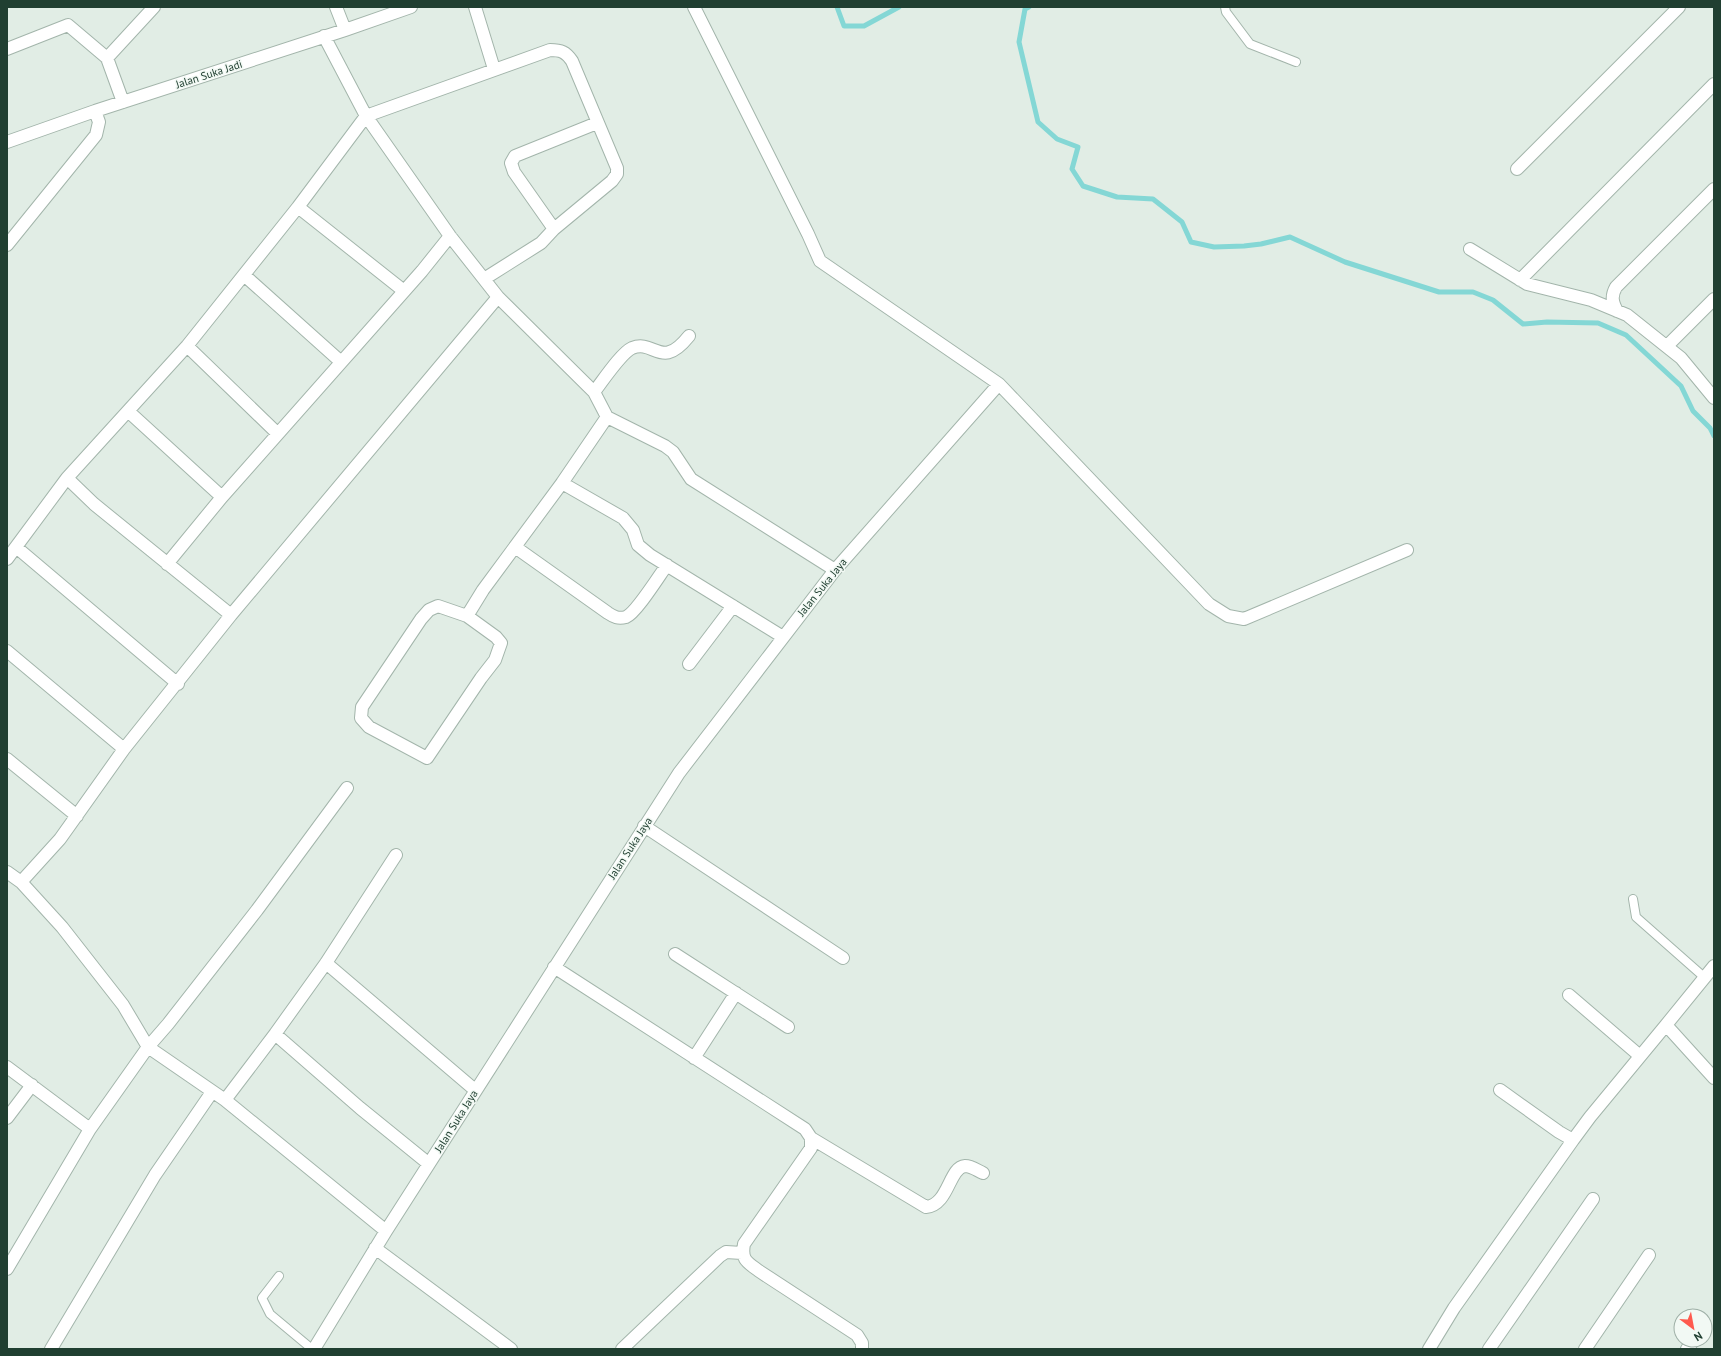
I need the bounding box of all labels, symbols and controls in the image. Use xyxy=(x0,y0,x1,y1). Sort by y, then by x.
street label: Jalan Suka Jadi xyxy=(173,57,244,92)
street label: Jalan Suka Jaya xyxy=(794,555,850,620)
street label: Jalan Suka Jaya xyxy=(604,814,655,882)
street label: Jalan Suka Jaya xyxy=(431,1087,481,1156)
north arrow xyxy=(1673,1308,1713,1348)
text: N xyxy=(1692,1329,1705,1344)

